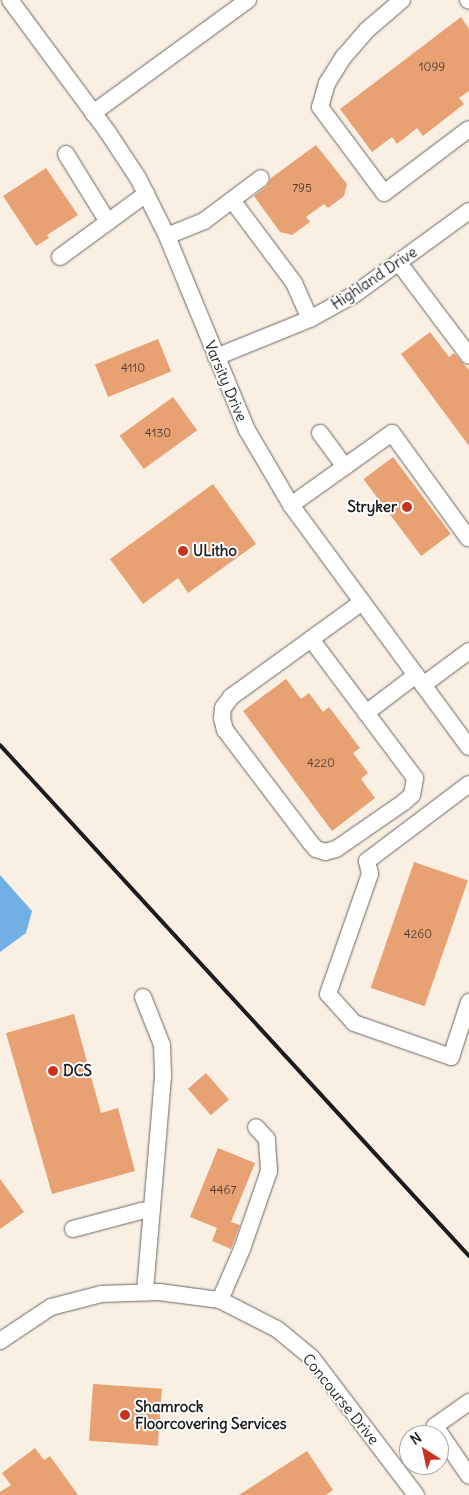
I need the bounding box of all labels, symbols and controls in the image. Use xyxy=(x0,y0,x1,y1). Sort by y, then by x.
house number: 1099 xyxy=(419,60,445,74)
house number: 795 xyxy=(292,181,312,195)
street label: Highland Drive xyxy=(328,243,420,313)
street label: Varsity Drive xyxy=(201,338,251,424)
house number: 4110 xyxy=(121,361,145,375)
house number: 4130 xyxy=(145,426,171,440)
place label: Stryker xyxy=(347,498,397,516)
marker: Stryker xyxy=(401,501,413,513)
place label: ULitho xyxy=(193,542,237,560)
marker: ULitho xyxy=(177,545,189,557)
house number: 4220 xyxy=(307,756,335,770)
house number: 4260 xyxy=(404,927,432,941)
place label: DCS xyxy=(63,1062,92,1080)
marker: DCS xyxy=(47,1065,59,1077)
house number: 4467 xyxy=(210,1183,236,1197)
street label: Concourse Drive xyxy=(299,1350,383,1448)
place label: Shamrock Floorcovering Services xyxy=(135,1397,287,1432)
marker: Shamrock Floorcovering Services xyxy=(119,1409,131,1421)
north arrow xyxy=(399,1425,449,1475)
text: N xyxy=(407,1428,425,1449)

